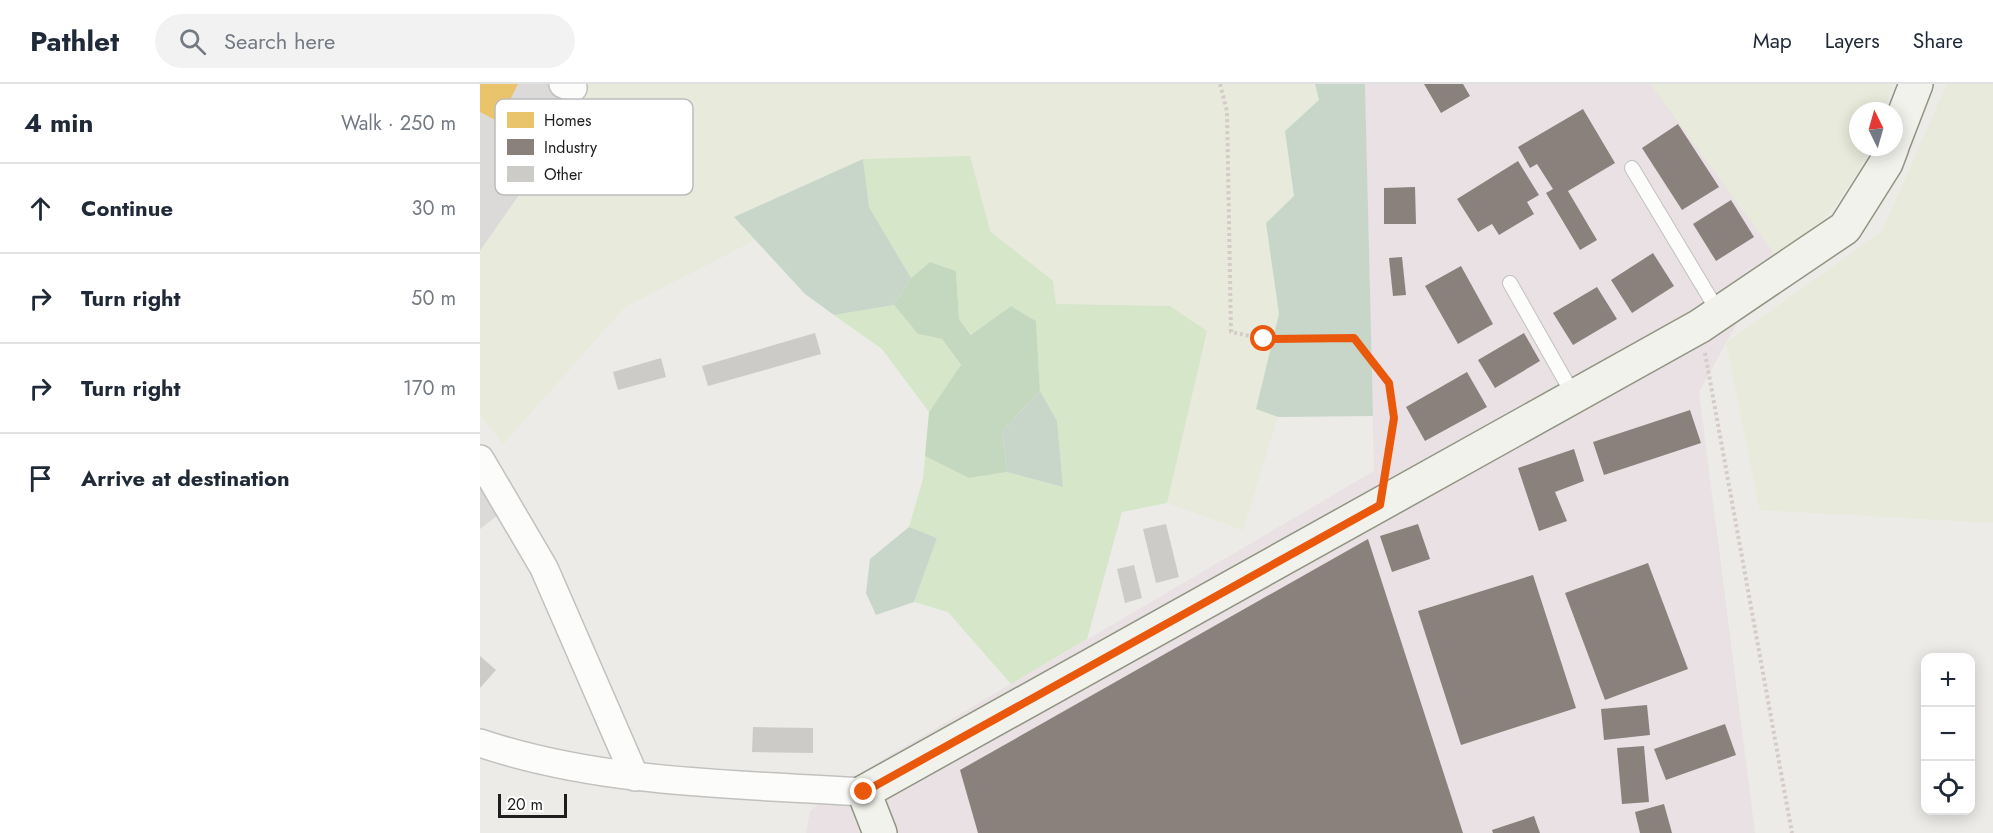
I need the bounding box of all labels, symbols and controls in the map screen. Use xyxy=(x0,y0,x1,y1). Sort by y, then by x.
search box xyxy=(155,14,575,68)
text: Pathlet xyxy=(30,21,119,62)
icon: search xyxy=(176,25,209,58)
text: Search here xyxy=(224,25,335,57)
text: Map xyxy=(1753,26,1792,56)
text: Layers xyxy=(1825,26,1880,56)
text: Share xyxy=(1913,26,1963,56)
legend xyxy=(495,99,693,195)
north arrow xyxy=(1849,102,1903,156)
text: 4 min xyxy=(24,104,93,142)
text: Walk · 250 m xyxy=(341,109,456,138)
text: Homes xyxy=(544,109,591,132)
text: Industry xyxy=(544,136,598,159)
text: Other xyxy=(544,163,583,186)
icon: ahead xyxy=(24,192,57,225)
text: Continue xyxy=(81,192,173,224)
text: 30 m xyxy=(411,194,456,223)
icon: right xyxy=(24,282,57,315)
text: Turn right xyxy=(81,282,181,314)
text: 50 m xyxy=(411,284,456,313)
route start xyxy=(1250,325,1276,351)
icon: right xyxy=(24,372,57,405)
text: Turn right xyxy=(81,372,181,404)
text: 170 m xyxy=(403,374,456,403)
icon: arrive xyxy=(24,462,57,495)
text: Arrive at destination xyxy=(81,462,290,494)
map controls xyxy=(1921,653,1975,815)
button: + xyxy=(1921,653,1975,707)
button: − xyxy=(1921,707,1975,761)
button: locate xyxy=(1921,761,1975,815)
route end xyxy=(850,778,876,804)
scale bar xyxy=(498,791,567,818)
text: 20 m xyxy=(507,793,543,816)

